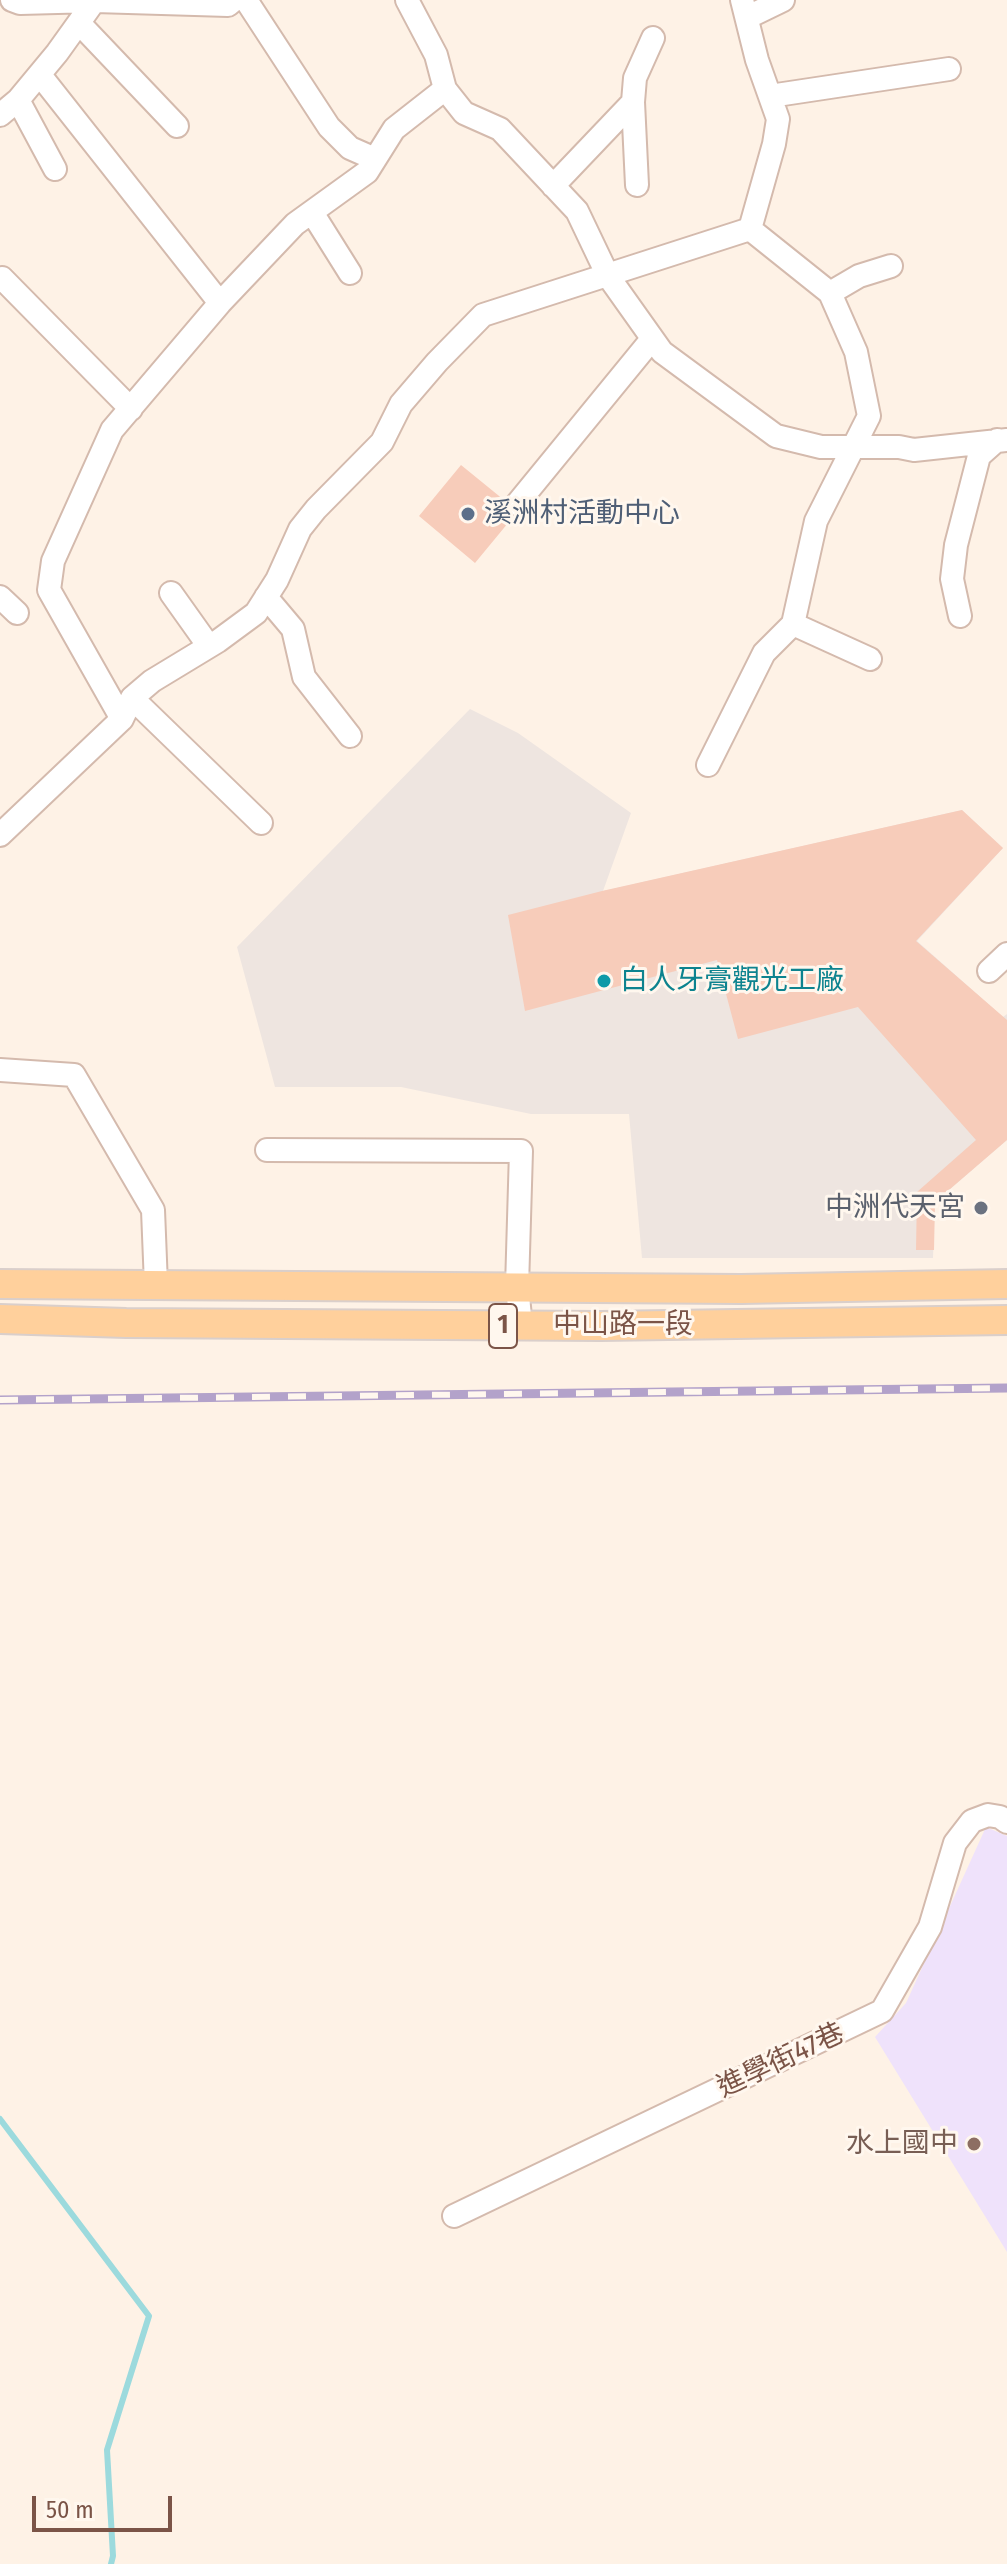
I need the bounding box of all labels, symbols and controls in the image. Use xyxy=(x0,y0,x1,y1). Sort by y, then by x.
place label: 溪洲村活動中心 xyxy=(484,497,680,531)
marker: 溪洲村活動中心 xyxy=(459,505,477,523)
place label: 白人牙膏觀光工廠 xyxy=(620,964,844,998)
marker: 白人牙膏觀光工廠 xyxy=(595,972,613,990)
place label: 中洲代天宮 xyxy=(825,1191,965,1225)
marker: 中洲代天宮 xyxy=(972,1199,990,1217)
road number: 1 xyxy=(489,1304,517,1348)
street label: 中山路一段 xyxy=(553,1308,693,1342)
street label: 進學街47巷 xyxy=(712,2017,850,2105)
place label: 水上國中 xyxy=(846,2127,958,2161)
marker: 水上國中 xyxy=(965,2135,983,2153)
scale bar xyxy=(36,2480,176,2530)
text: 50 m xyxy=(46,2496,94,2524)

